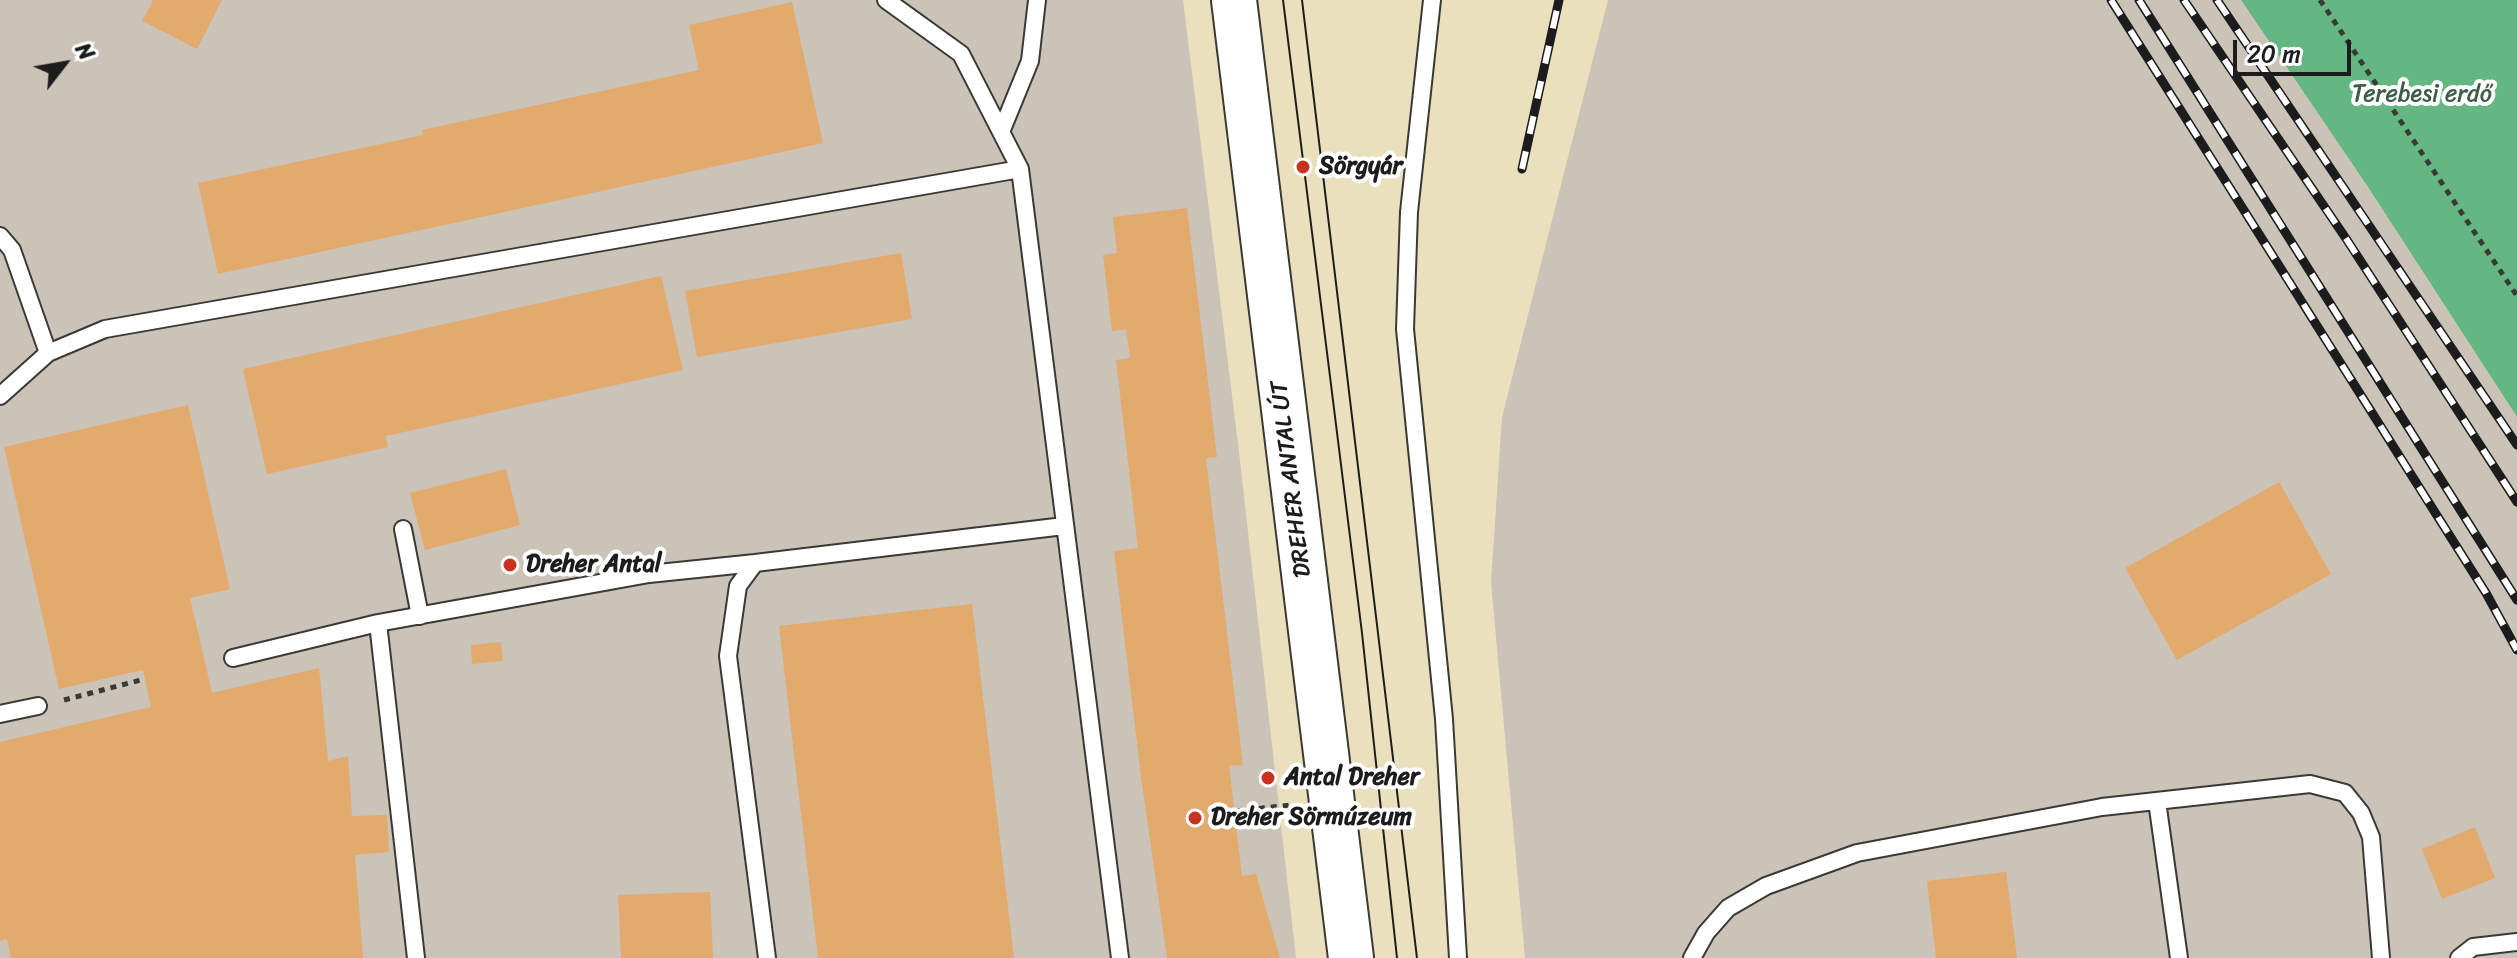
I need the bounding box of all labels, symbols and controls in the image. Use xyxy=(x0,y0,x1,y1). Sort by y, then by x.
north arrow xyxy=(24,24,104,104)
scale bar xyxy=(2237,24,2355,74)
text: 20 m xyxy=(2247,33,2301,75)
text: N xyxy=(64,35,106,68)
park label: Terebesi erdő xyxy=(2352,81,2492,109)
place label: Sörgyár xyxy=(1319,153,1402,181)
marker: Sörgyár xyxy=(1294,158,1312,176)
street label: DREHER ANTAL ÚT xyxy=(1266,379,1318,579)
place label: Dreher Antal xyxy=(526,551,662,579)
marker: Dreher Antal xyxy=(501,556,519,574)
place label: Antal Dreher xyxy=(1284,764,1420,792)
marker: Antal Dreher xyxy=(1259,769,1277,787)
place label: Dreher Sörmúzeum xyxy=(1211,804,1412,832)
marker: Dreher Sörmúzeum xyxy=(1186,809,1204,827)

